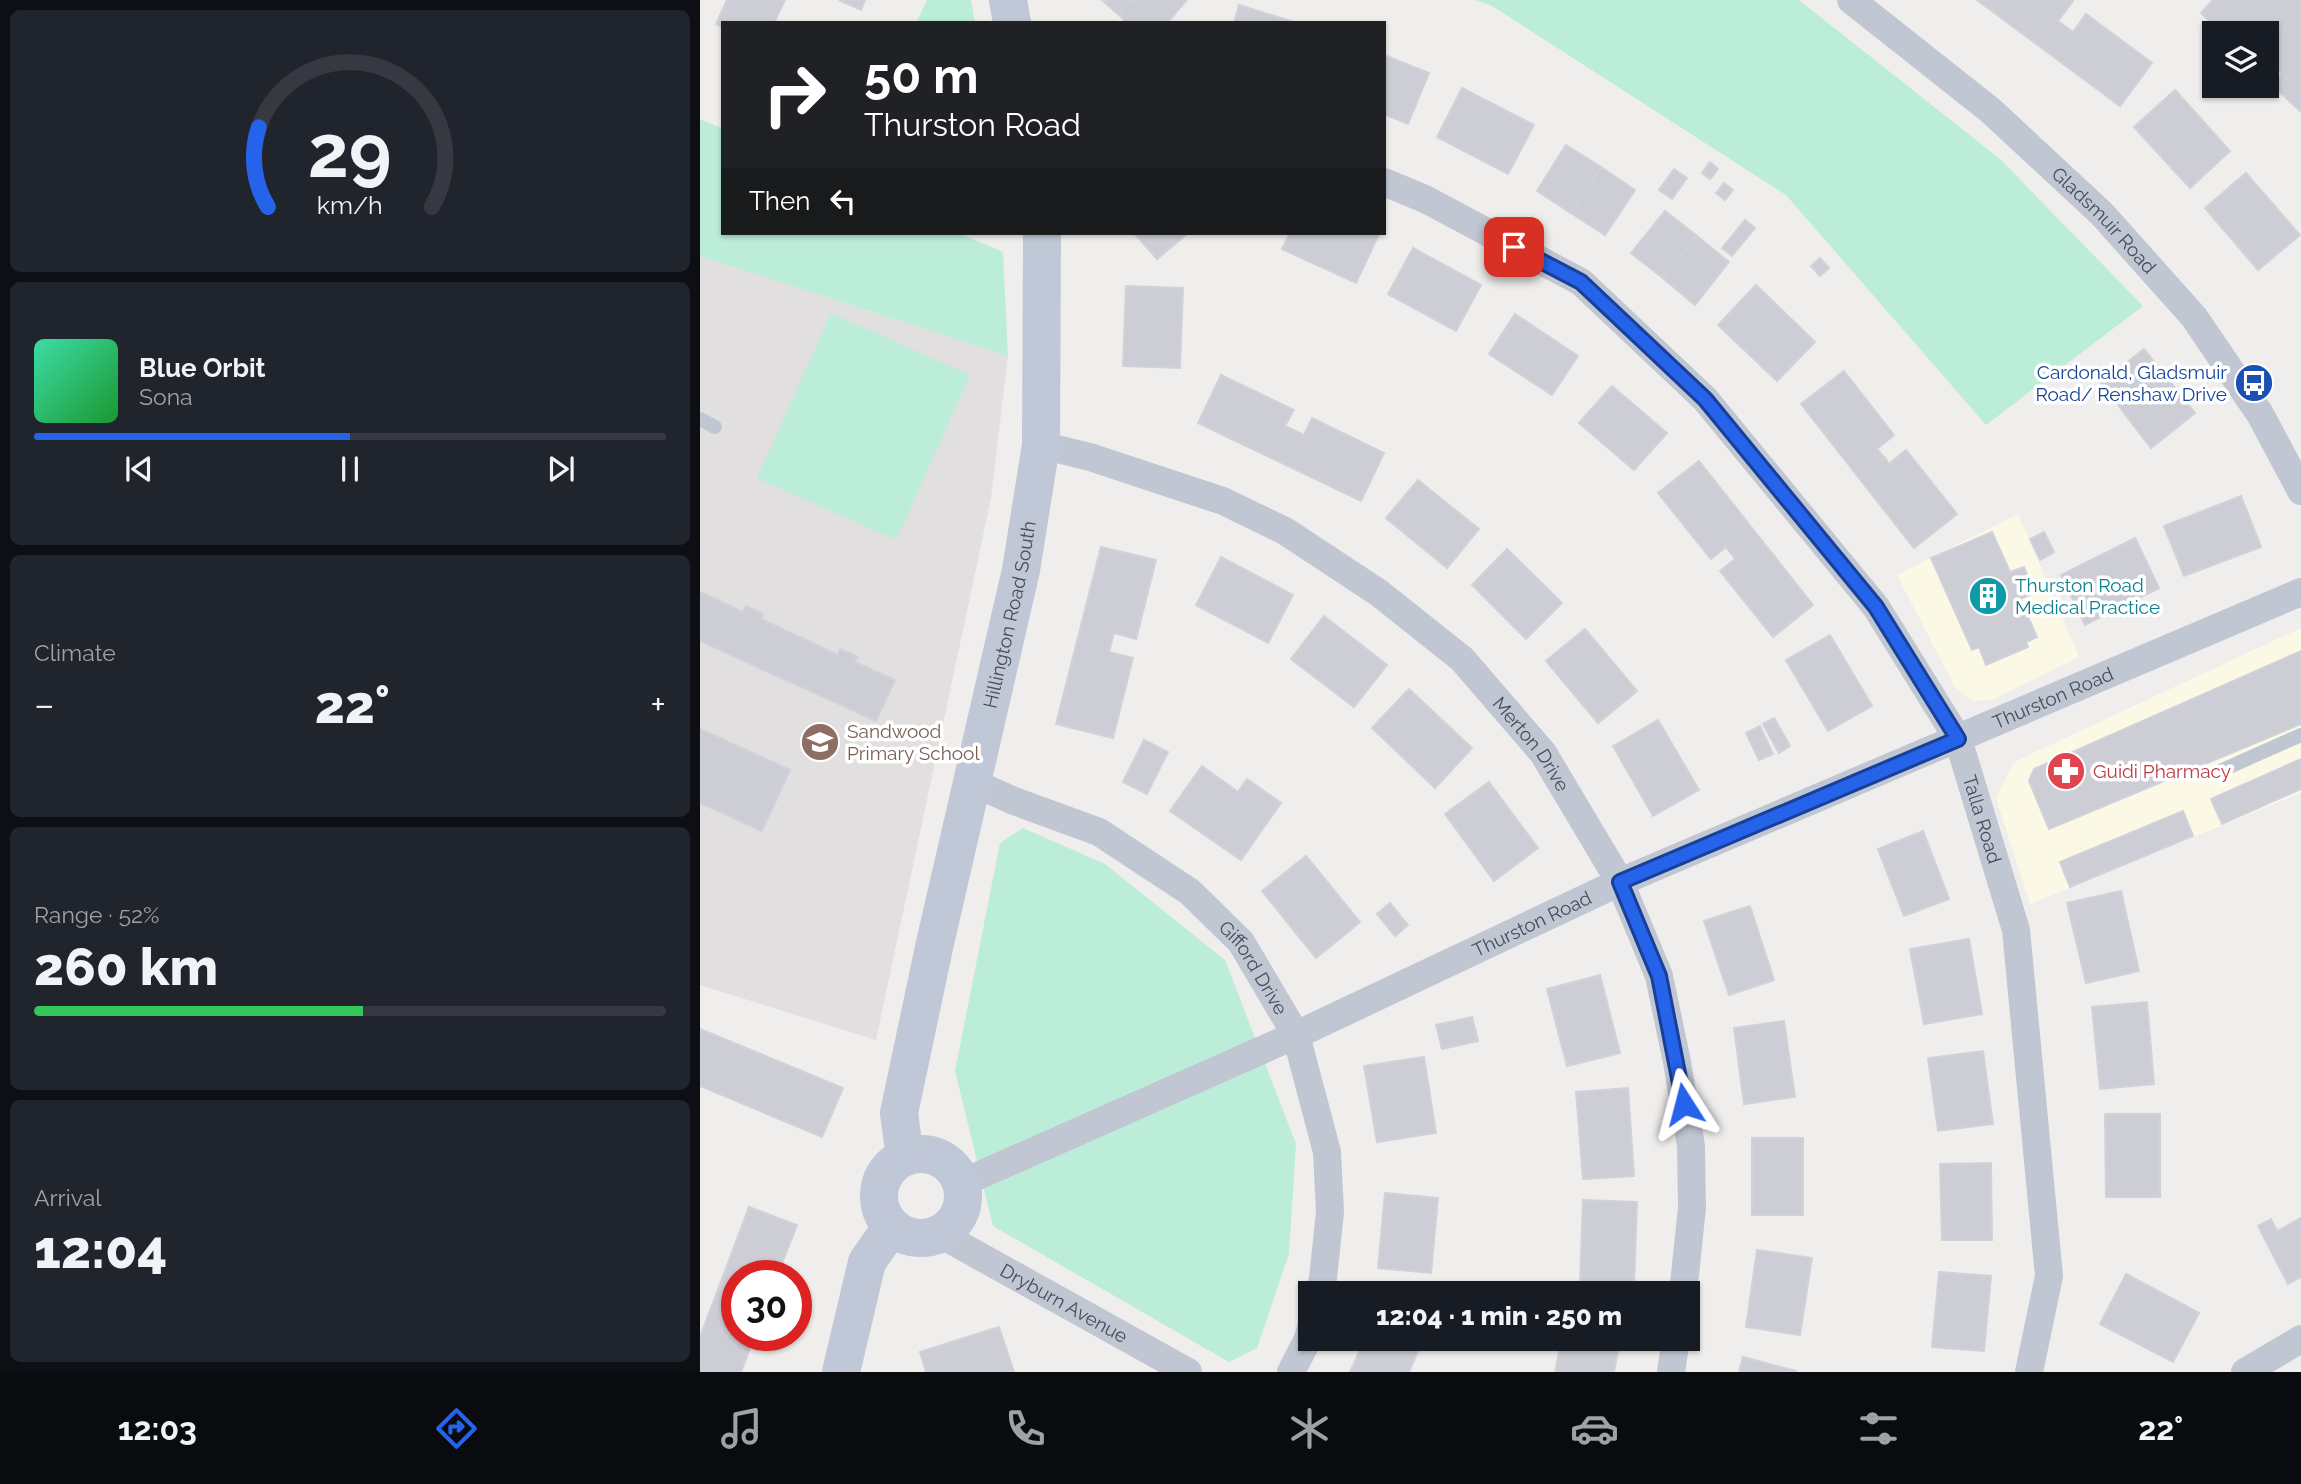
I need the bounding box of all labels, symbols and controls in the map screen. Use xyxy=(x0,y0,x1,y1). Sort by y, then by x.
map controls xyxy=(2202,21,2279,98)
button: layers xyxy=(2202,21,2279,98)
text: 50 m xyxy=(864,47,979,104)
icon: right xyxy=(749,49,840,140)
text: Thurston Road xyxy=(864,106,1081,143)
text: 29 xyxy=(308,110,392,195)
street label: Gladsmuir Road xyxy=(2048,162,2161,278)
icon: left xyxy=(824,182,862,220)
text: Then xyxy=(749,186,810,216)
text: km/h xyxy=(317,190,383,220)
pin xyxy=(1484,217,1544,277)
icon: arrive xyxy=(1495,228,1533,266)
text: Blue Orbit xyxy=(139,353,266,383)
place label: Cardonald, Gladsmuir Road/ Renshaw Drive xyxy=(2035,361,2227,405)
bus stop icon: Cardonald, Gladsmuir Road/ Renshaw Drive xyxy=(2233,362,2275,404)
text: Sona xyxy=(139,383,193,410)
icon: previous xyxy=(120,450,158,488)
icon: pause xyxy=(331,450,369,488)
icon: next xyxy=(542,450,580,488)
street label: Hillington Road South xyxy=(978,519,1040,710)
place label: Thurston Road Medical Practice xyxy=(2015,574,2160,618)
building icon: Thurston Road Medical Practice xyxy=(1967,575,2009,617)
text: Climate xyxy=(34,639,116,666)
street label: Thurston Road xyxy=(1989,662,2116,733)
text: 22° xyxy=(315,674,390,735)
text: − xyxy=(34,682,54,727)
text: + xyxy=(650,682,666,727)
street label: Merton Drive xyxy=(1488,692,1574,795)
place label: Sandwood Primary School xyxy=(847,720,980,764)
school or university icon: Sandwood Primary School xyxy=(799,721,841,763)
pharmacy icon: Guidi Pharmacy xyxy=(2045,750,2087,792)
place label: Guidi Pharmacy xyxy=(2093,760,2231,782)
street label: Talla Road xyxy=(1959,772,2006,866)
street label: Thurston Road xyxy=(1469,886,1595,961)
text: Range · 52% xyxy=(34,901,160,928)
street label: Gifford Drive xyxy=(1215,916,1292,1019)
text: 260 km xyxy=(34,936,218,997)
position arrow xyxy=(1647,1067,1721,1141)
text: Arrival xyxy=(34,1184,101,1211)
text: 12:04 xyxy=(34,1219,167,1280)
street label: Dryburn Avenue xyxy=(997,1259,1132,1347)
speed limit sign: 30 xyxy=(721,1260,812,1351)
text: 12:04 · 1 min · 250 m xyxy=(1376,1301,1622,1331)
icon: directions xyxy=(432,1404,481,1453)
icon: music xyxy=(717,1404,766,1453)
icon: phone xyxy=(1001,1404,1050,1453)
icon: climate xyxy=(1285,1404,1334,1453)
icon: car xyxy=(1570,1404,1619,1453)
icon: filters xyxy=(1854,1404,1903,1453)
text: 12:03 xyxy=(118,1410,197,1447)
text: 22° xyxy=(2138,1410,2183,1447)

